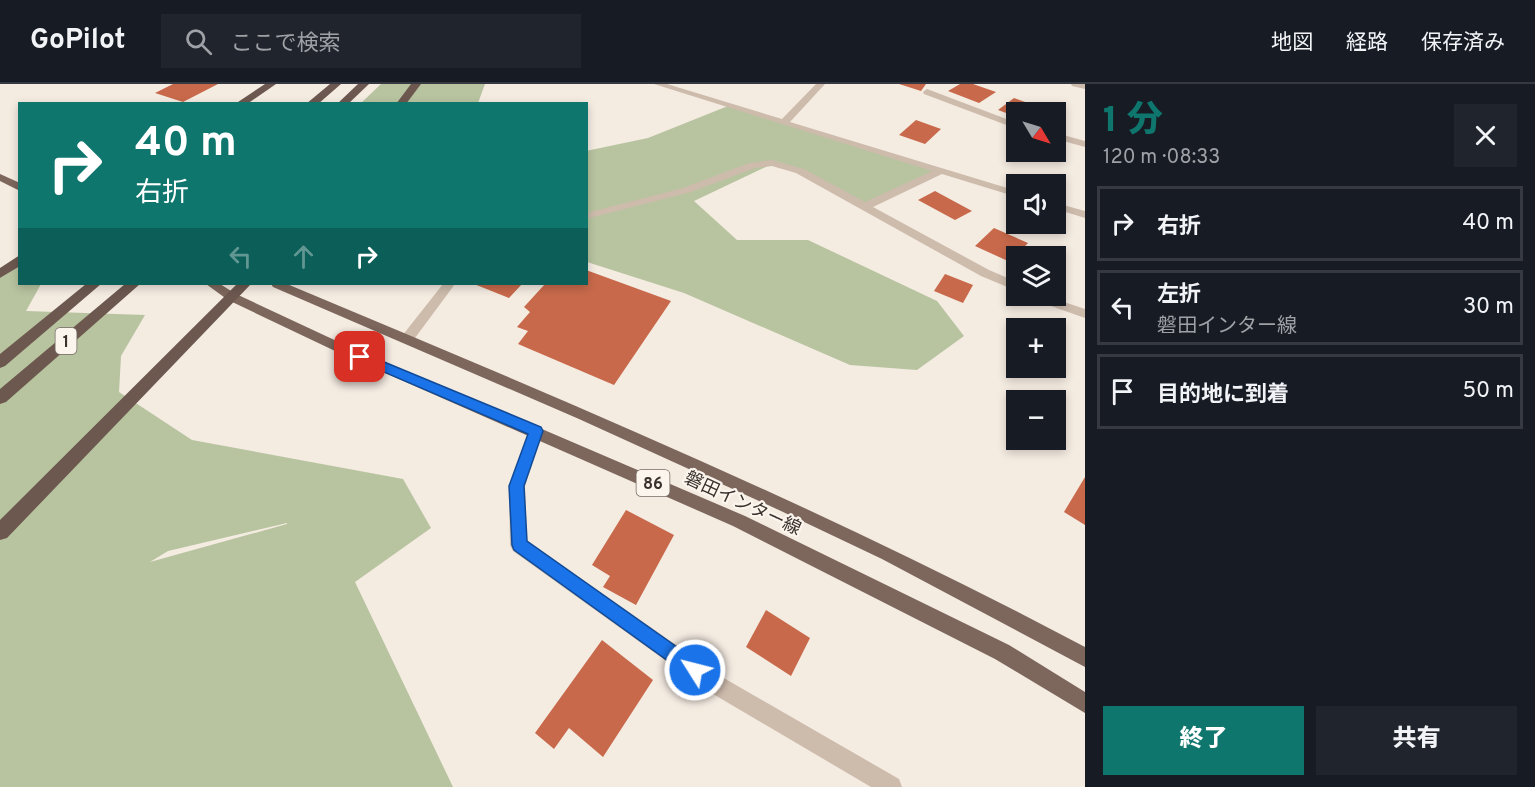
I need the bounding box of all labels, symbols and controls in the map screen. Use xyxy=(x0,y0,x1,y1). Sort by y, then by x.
search box xyxy=(161,14,581,68)
text: GoPilot xyxy=(30,23,125,59)
icon: search xyxy=(182,25,215,58)
text: 地図 xyxy=(1271,30,1313,57)
text: 経路 xyxy=(1346,30,1388,57)
text: 保存済み xyxy=(1421,30,1505,57)
text: ここで検索 xyxy=(230,31,341,58)
text: 1 分 xyxy=(1103,99,1163,145)
north arrow xyxy=(1006,102,1066,162)
map controls xyxy=(1006,102,1066,450)
button: close xyxy=(1454,104,1517,167)
text: 40 m xyxy=(135,118,237,171)
icon: right xyxy=(36,126,114,204)
text: 120 m · 08:33 xyxy=(1103,145,1220,171)
button: sound xyxy=(1006,174,1066,234)
text: 右折 xyxy=(135,177,189,211)
icon: right xyxy=(1106,207,1139,240)
text: 40 m xyxy=(1462,210,1514,237)
text: 右折 xyxy=(1157,214,1201,241)
icon: left xyxy=(224,240,257,273)
icon: ahead xyxy=(287,240,320,273)
icon: right xyxy=(350,240,383,273)
button: layers xyxy=(1006,246,1066,306)
text: 左折 xyxy=(1157,282,1201,309)
icon: left xyxy=(1106,291,1139,324)
text: 30 m xyxy=(1463,294,1514,321)
text: 磐田インター線 xyxy=(1157,314,1297,340)
button: + xyxy=(1006,318,1066,378)
road number: 1 xyxy=(56,328,76,354)
pin xyxy=(334,331,385,382)
icon: arrive xyxy=(343,340,376,373)
icon: arrive xyxy=(1106,375,1139,408)
text: 50 m xyxy=(1462,378,1514,405)
text: 目的地に到着 xyxy=(1157,382,1289,409)
button: − xyxy=(1006,390,1066,450)
street label: 磐田インター線 xyxy=(680,467,804,541)
road number: 86 xyxy=(636,470,670,496)
position arrow xyxy=(663,638,727,702)
button: 終了 xyxy=(1103,706,1304,775)
button: 共有 xyxy=(1316,706,1517,775)

